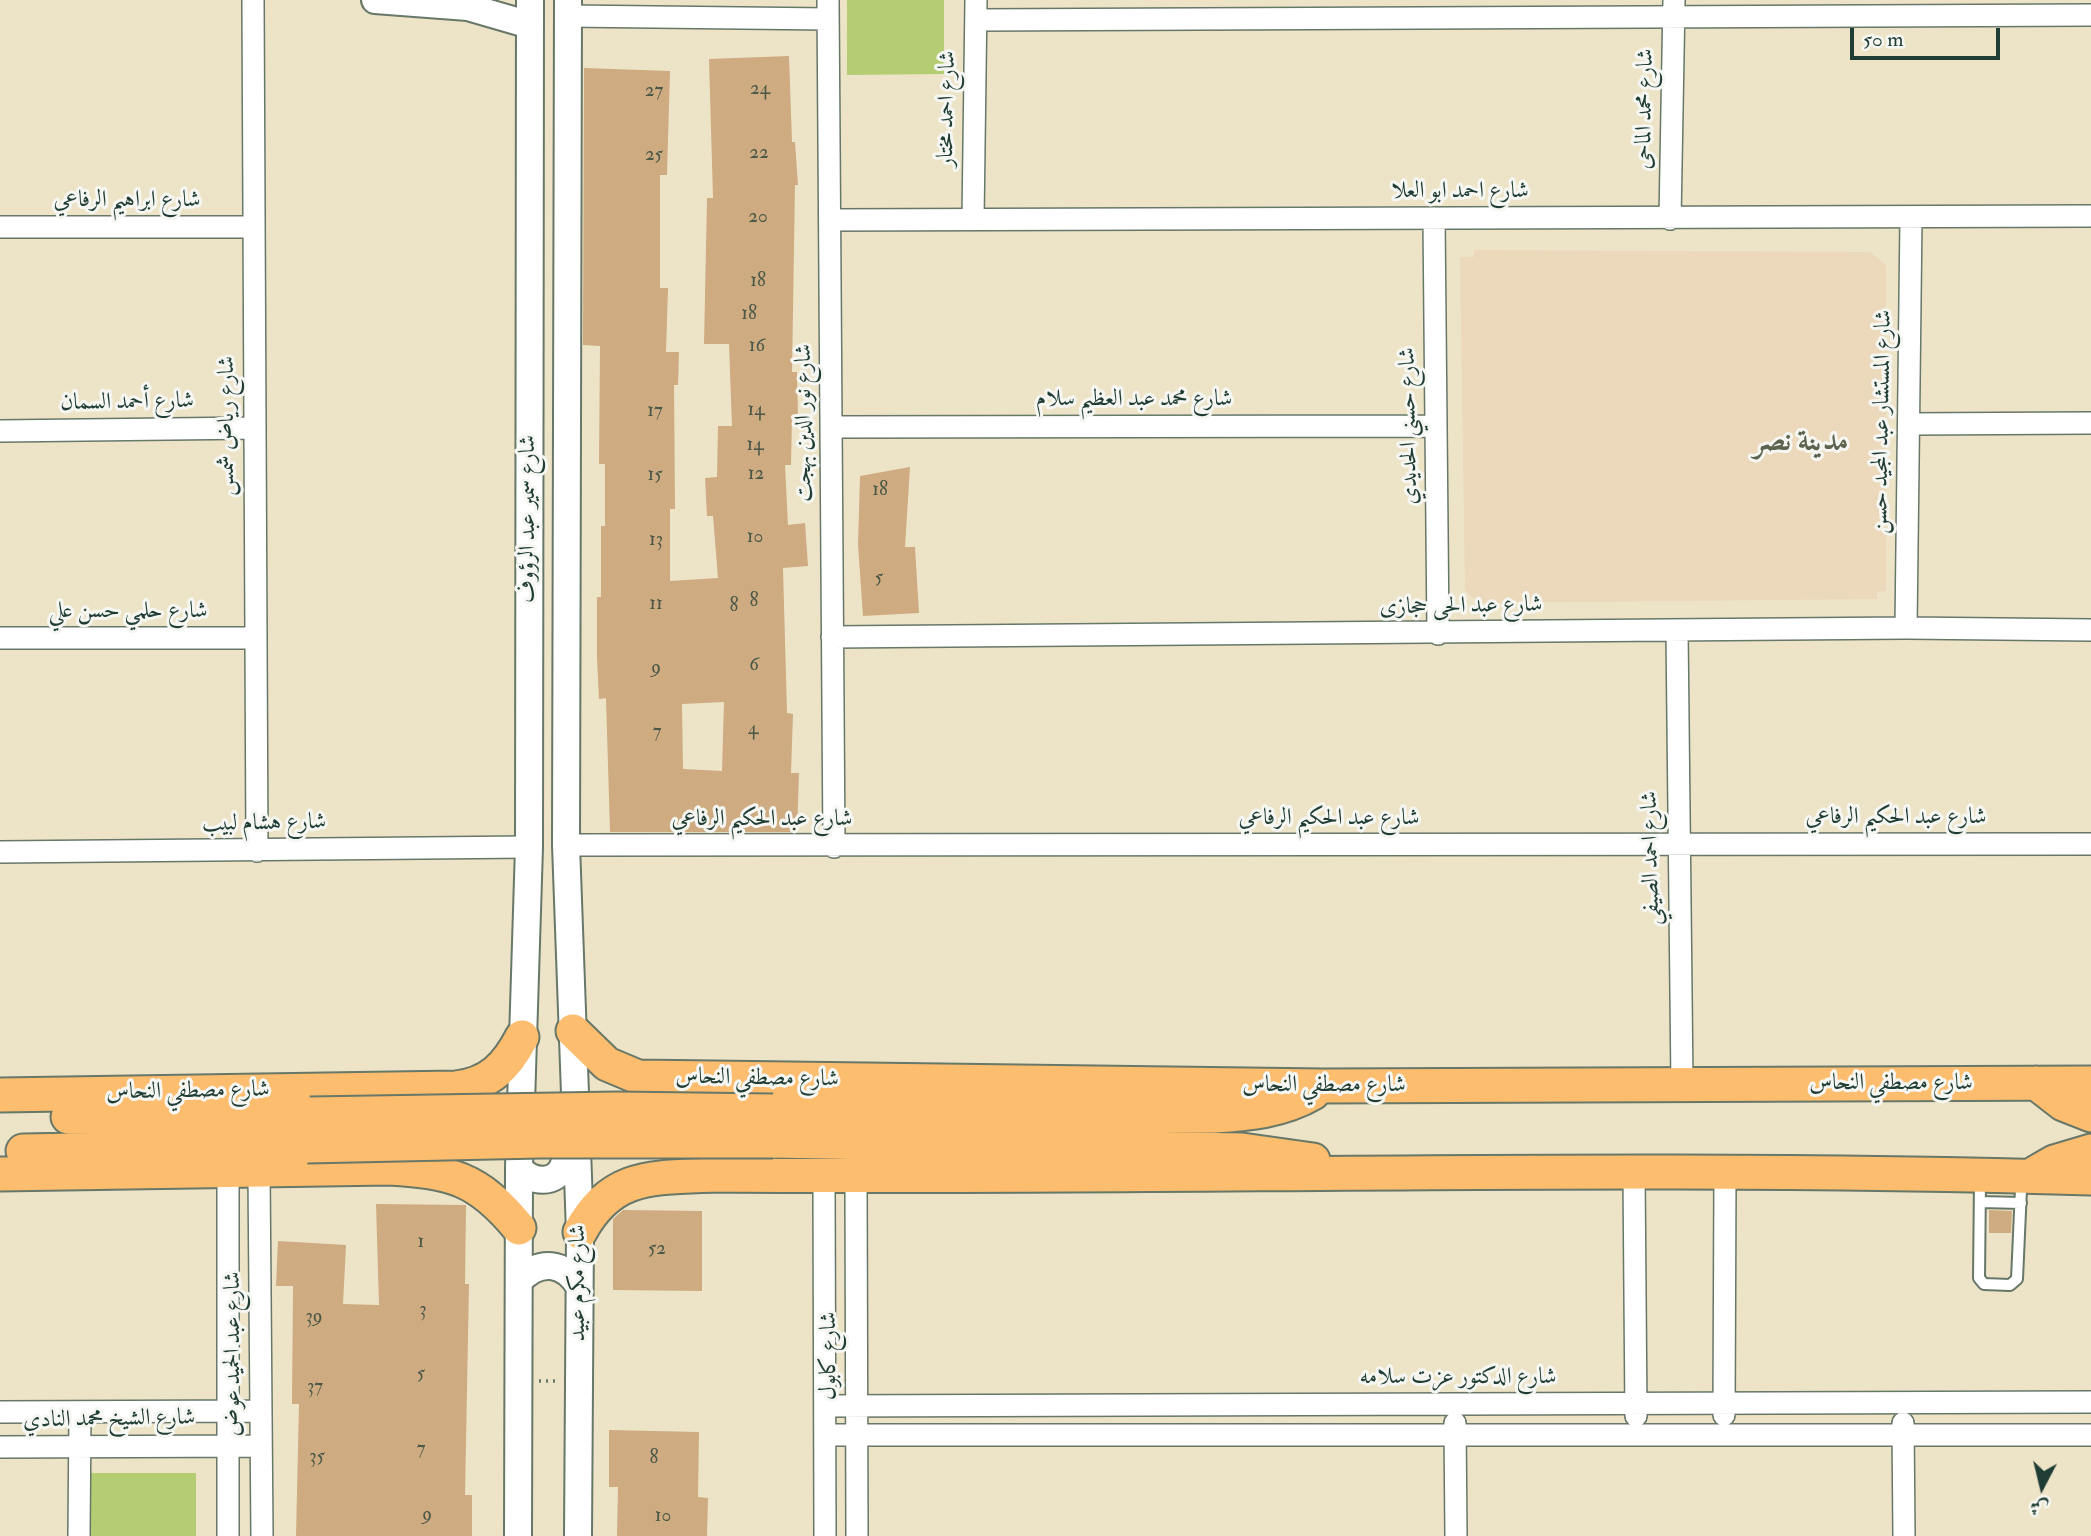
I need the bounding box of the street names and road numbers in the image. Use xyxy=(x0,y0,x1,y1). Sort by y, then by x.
street label: شارع محمد الماحى xyxy=(1631,48,1661,170)
street label: شارع احمد مختار xyxy=(933,51,963,167)
street label: شارع احمد ابو العلا xyxy=(1391,178,1529,206)
street label: شارع ابراهيم الرفاعي xyxy=(53,187,201,215)
street label: شارع المستشار عبد المجيد حسن xyxy=(1867,310,1899,534)
street label: شارع نور الدين بهجت xyxy=(791,344,819,502)
street label: شارع حسني الحديدي xyxy=(1395,347,1425,505)
street label: شارع رياض شمس xyxy=(214,356,242,496)
street label: شارع محمد عبد العظيم سلام xyxy=(1036,386,1232,414)
street label: شارع أحمد السمان xyxy=(60,388,194,418)
street label: شارع سمير عبد الرؤوف xyxy=(515,435,543,603)
street label: شارع عبد الحى حجازى xyxy=(1379,592,1543,622)
street label: شارع حلمي حسن علي xyxy=(48,598,208,626)
street label: شارع احمد الصيفي xyxy=(1637,791,1667,925)
street label: شارع عبد الحكيم الرفاعي xyxy=(1805,804,1987,832)
street label: شارع عبد الحكيم الرفاعي xyxy=(1238,805,1420,833)
street label: شارع عبد الحكيم الرفاعي xyxy=(671,806,853,834)
street label: شارع هشام لبيب xyxy=(202,809,326,839)
street label: شارع مصطفي النحاس xyxy=(675,1064,839,1094)
street label: شارع مصطفي النحاس xyxy=(1809,1070,1973,1098)
street label: شارع مصطفي النحاس xyxy=(1242,1072,1406,1100)
street label: شارع مصطفي النحاس xyxy=(106,1077,270,1107)
street label: شارع مكرم عبيد xyxy=(565,1224,593,1342)
street label: شارع عبد الحميد عوض xyxy=(220,1272,248,1436)
street label: شارع كابول xyxy=(816,1312,844,1400)
street label: شارع الدكتور عزت سلامه xyxy=(1359,1364,1557,1392)
street label: شارع الشيخ محمد النادي xyxy=(23,1405,195,1435)

